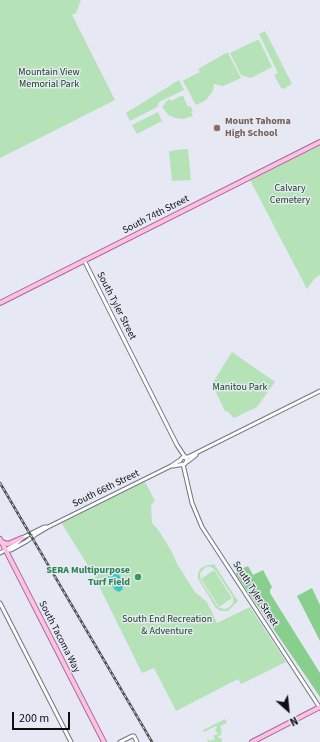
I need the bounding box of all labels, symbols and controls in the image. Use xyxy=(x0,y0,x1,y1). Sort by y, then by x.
park label: Mountain View Memorial Park xyxy=(18,67,80,90)
place label: Mount Tahoma High School xyxy=(225,116,291,140)
marker: Mount Tahoma High School xyxy=(212,123,222,133)
park label: Calvary Cemetery xyxy=(270,183,310,206)
street label: South 74th Street xyxy=(121,193,191,237)
street label: South Tyler Street xyxy=(94,270,138,342)
park label: Manitou Park xyxy=(212,382,268,394)
street label: South 66th Street xyxy=(71,468,141,510)
street label: South Tyler Street xyxy=(230,559,280,629)
place label: SERA Multipurpose Turf Field xyxy=(46,565,130,588)
marker: SERA Multipurpose Turf Field xyxy=(133,572,143,582)
street label: South Tacoma Way xyxy=(36,599,82,675)
park label: South End Recreation & Adventure xyxy=(122,614,212,638)
north arrow xyxy=(268,690,308,730)
scale bar xyxy=(14,704,72,730)
text: 200 m xyxy=(19,710,49,727)
text: N xyxy=(287,713,300,729)

